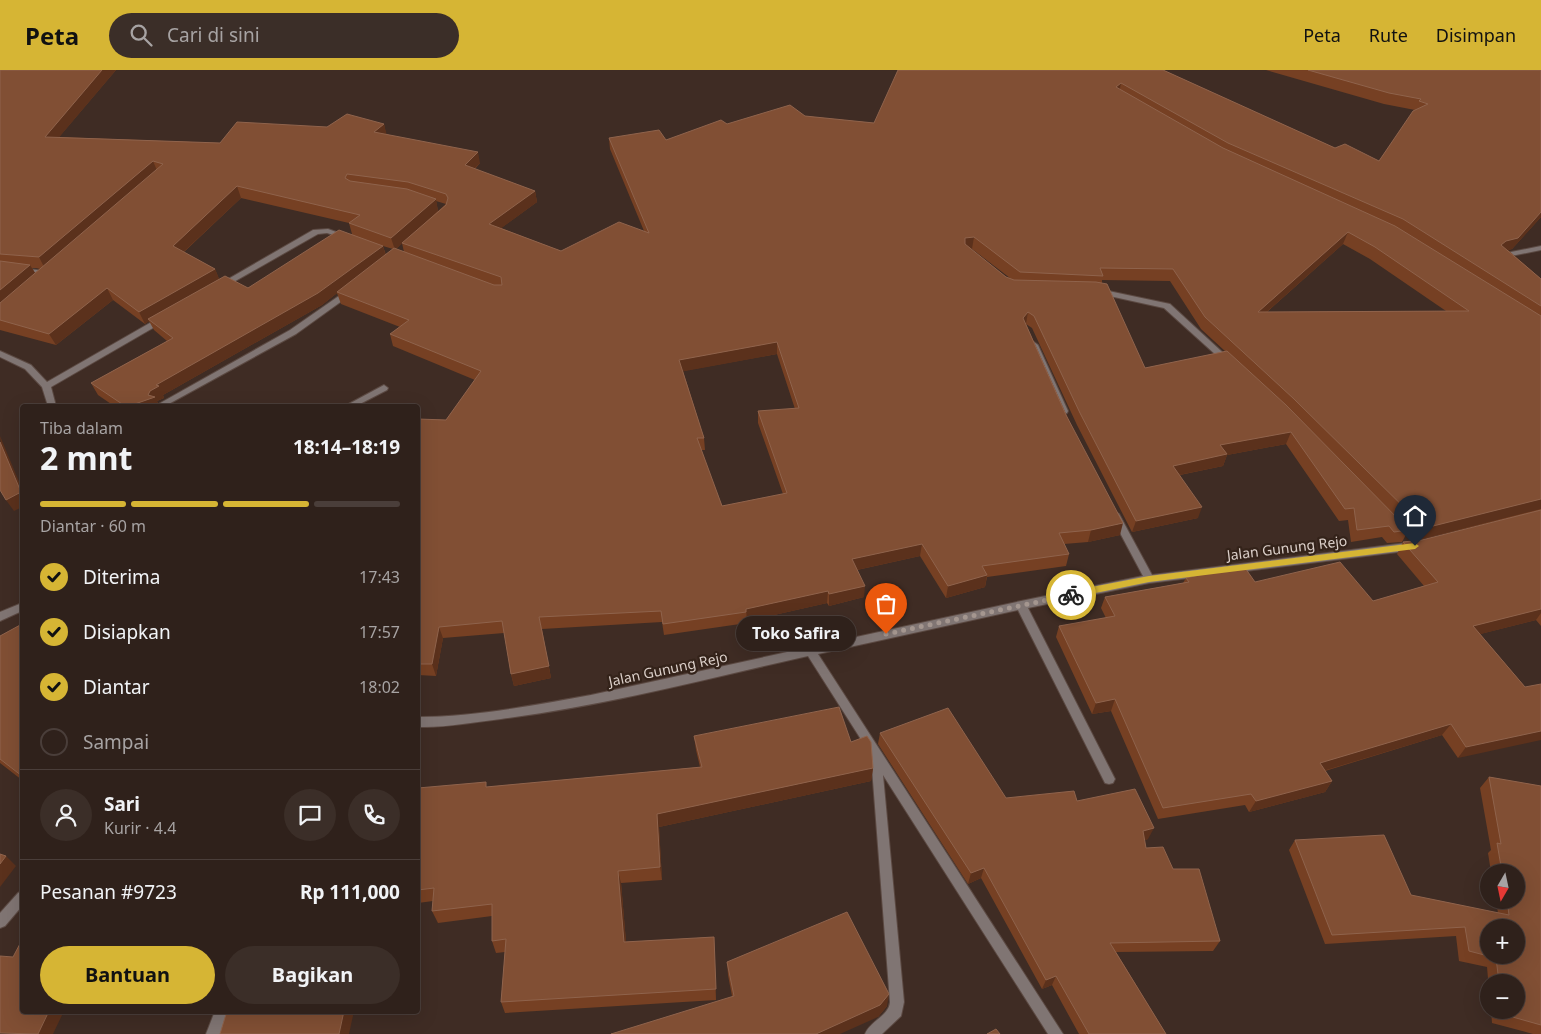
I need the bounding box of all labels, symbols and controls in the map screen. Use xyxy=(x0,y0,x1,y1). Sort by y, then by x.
search box xyxy=(109,13,459,58)
text: Peta xyxy=(25,19,79,52)
icon: search xyxy=(127,21,155,49)
text: Cari di sini xyxy=(167,22,260,48)
text: Peta xyxy=(1303,23,1341,47)
text: Rute xyxy=(1369,23,1408,47)
text: Disimpan xyxy=(1436,23,1516,47)
text: Tiba dalam xyxy=(40,417,123,439)
text: 18:14–18:19 xyxy=(293,434,400,460)
text: 2 mnt xyxy=(40,436,133,479)
pin xyxy=(1394,495,1436,546)
icon: home xyxy=(1401,502,1429,530)
text: Diantar · 60 m xyxy=(40,515,146,537)
street label: Jalan Gunung Rejo xyxy=(1224,531,1348,565)
icon: check xyxy=(40,563,68,591)
text: Diterima xyxy=(83,564,161,590)
text: 17:43 xyxy=(359,566,400,588)
courier xyxy=(1046,570,1096,620)
icon: bike xyxy=(1057,581,1085,609)
pin xyxy=(865,583,907,634)
icon: bag xyxy=(872,590,900,618)
callout: Toko Safira xyxy=(736,616,856,652)
icon: check xyxy=(40,618,68,646)
text: Disiapkan xyxy=(83,619,171,645)
text: 17:57 xyxy=(359,621,400,643)
text: Toko Safira xyxy=(752,622,840,644)
street label: Jalan Gunung Rejo xyxy=(605,647,729,691)
icon: check xyxy=(40,673,68,701)
text: Diantar xyxy=(83,674,150,700)
text: 18:02 xyxy=(359,676,400,698)
text: Sampai xyxy=(83,729,149,755)
button: person xyxy=(40,789,92,841)
button: chat xyxy=(284,789,336,841)
button: phone xyxy=(348,789,400,841)
text: Sari xyxy=(104,791,140,817)
text: Kurir · 4.4 xyxy=(104,817,176,839)
north arrow xyxy=(1480,864,1525,909)
map controls xyxy=(1480,864,1525,1019)
text: Pesanan #9723 xyxy=(40,879,177,905)
text: Rp 111,000 xyxy=(300,879,400,905)
button: + xyxy=(1480,919,1525,964)
button: Bantuan xyxy=(40,946,215,1004)
button: Bagikan xyxy=(225,946,400,1004)
button: − xyxy=(1480,974,1525,1019)

